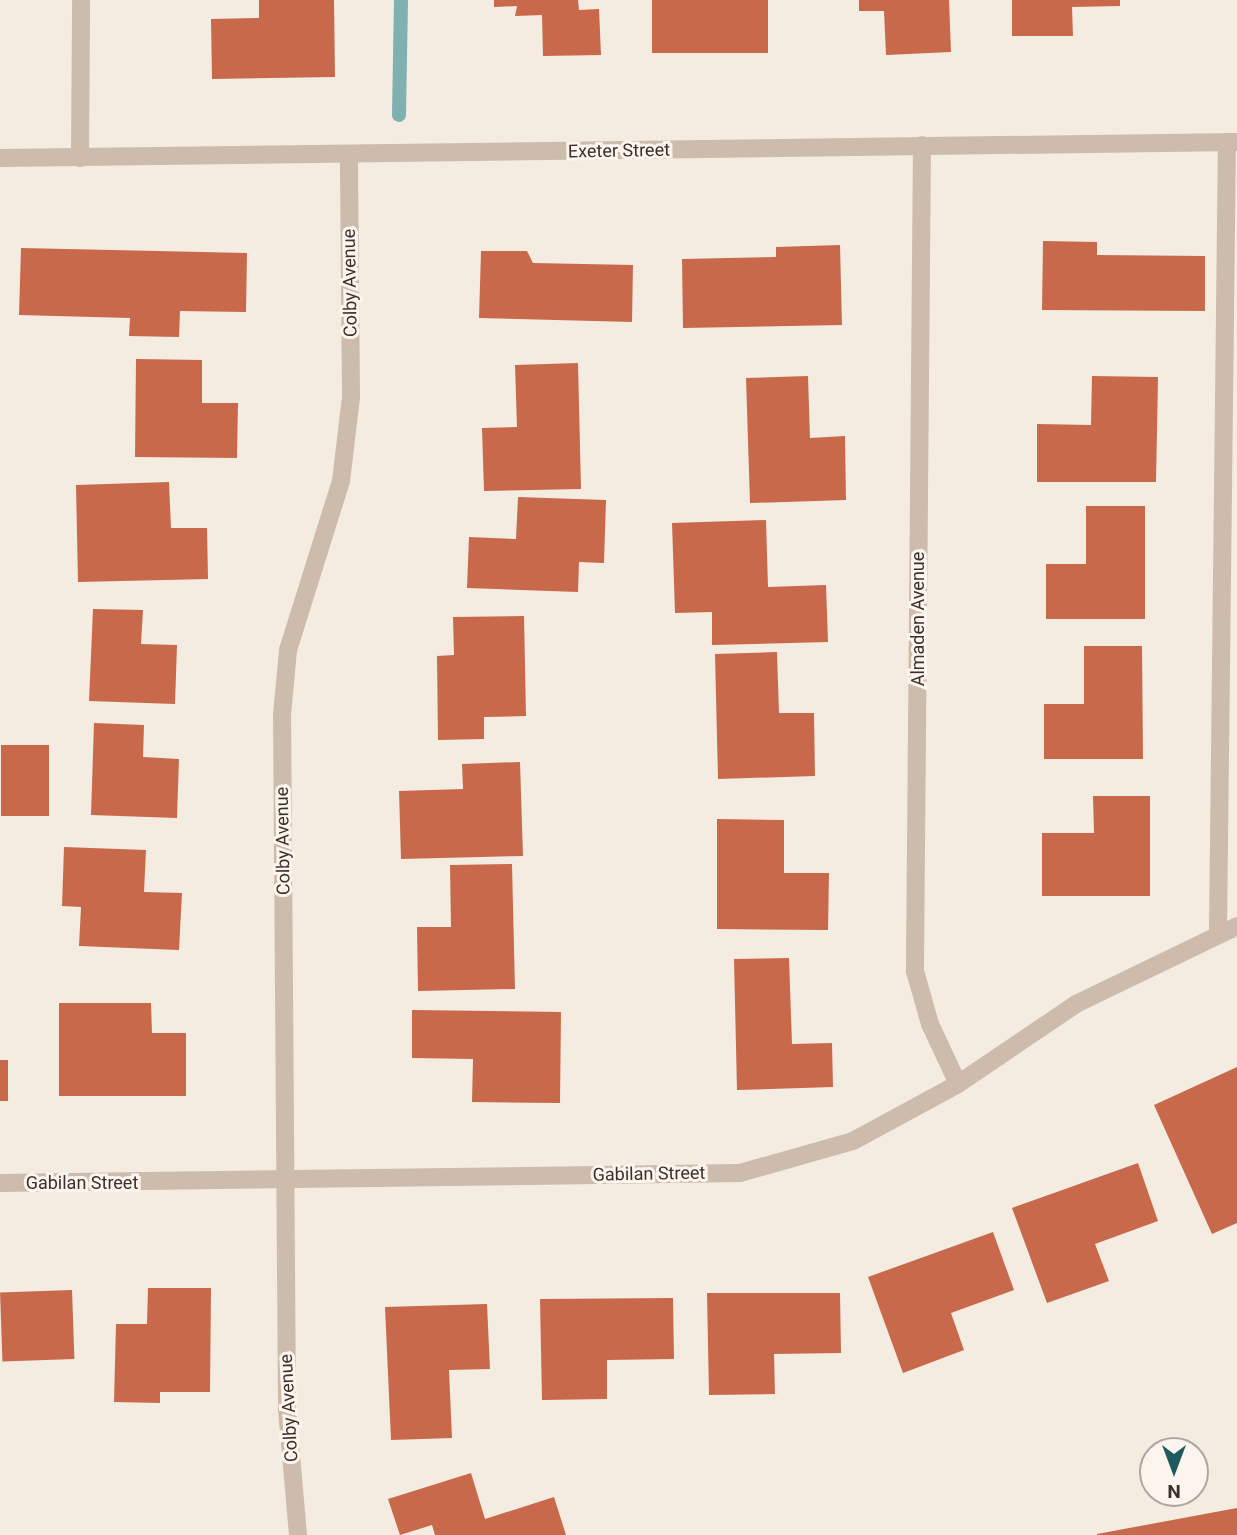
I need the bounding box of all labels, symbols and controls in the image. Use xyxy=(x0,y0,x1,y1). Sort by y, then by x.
street label: Exeter Street xyxy=(568,139,670,163)
street label: Colby Avenue xyxy=(338,229,362,337)
street label: Almaden Avenue xyxy=(907,552,929,686)
street label: Colby Avenue xyxy=(271,787,295,895)
street label: Gabilan Street xyxy=(593,1162,705,1186)
street label: Gabilan Street xyxy=(26,1172,138,1194)
street label: Colby Avenue xyxy=(275,1353,303,1463)
north arrow xyxy=(1139,1437,1209,1507)
text: N xyxy=(1167,1480,1181,1503)

